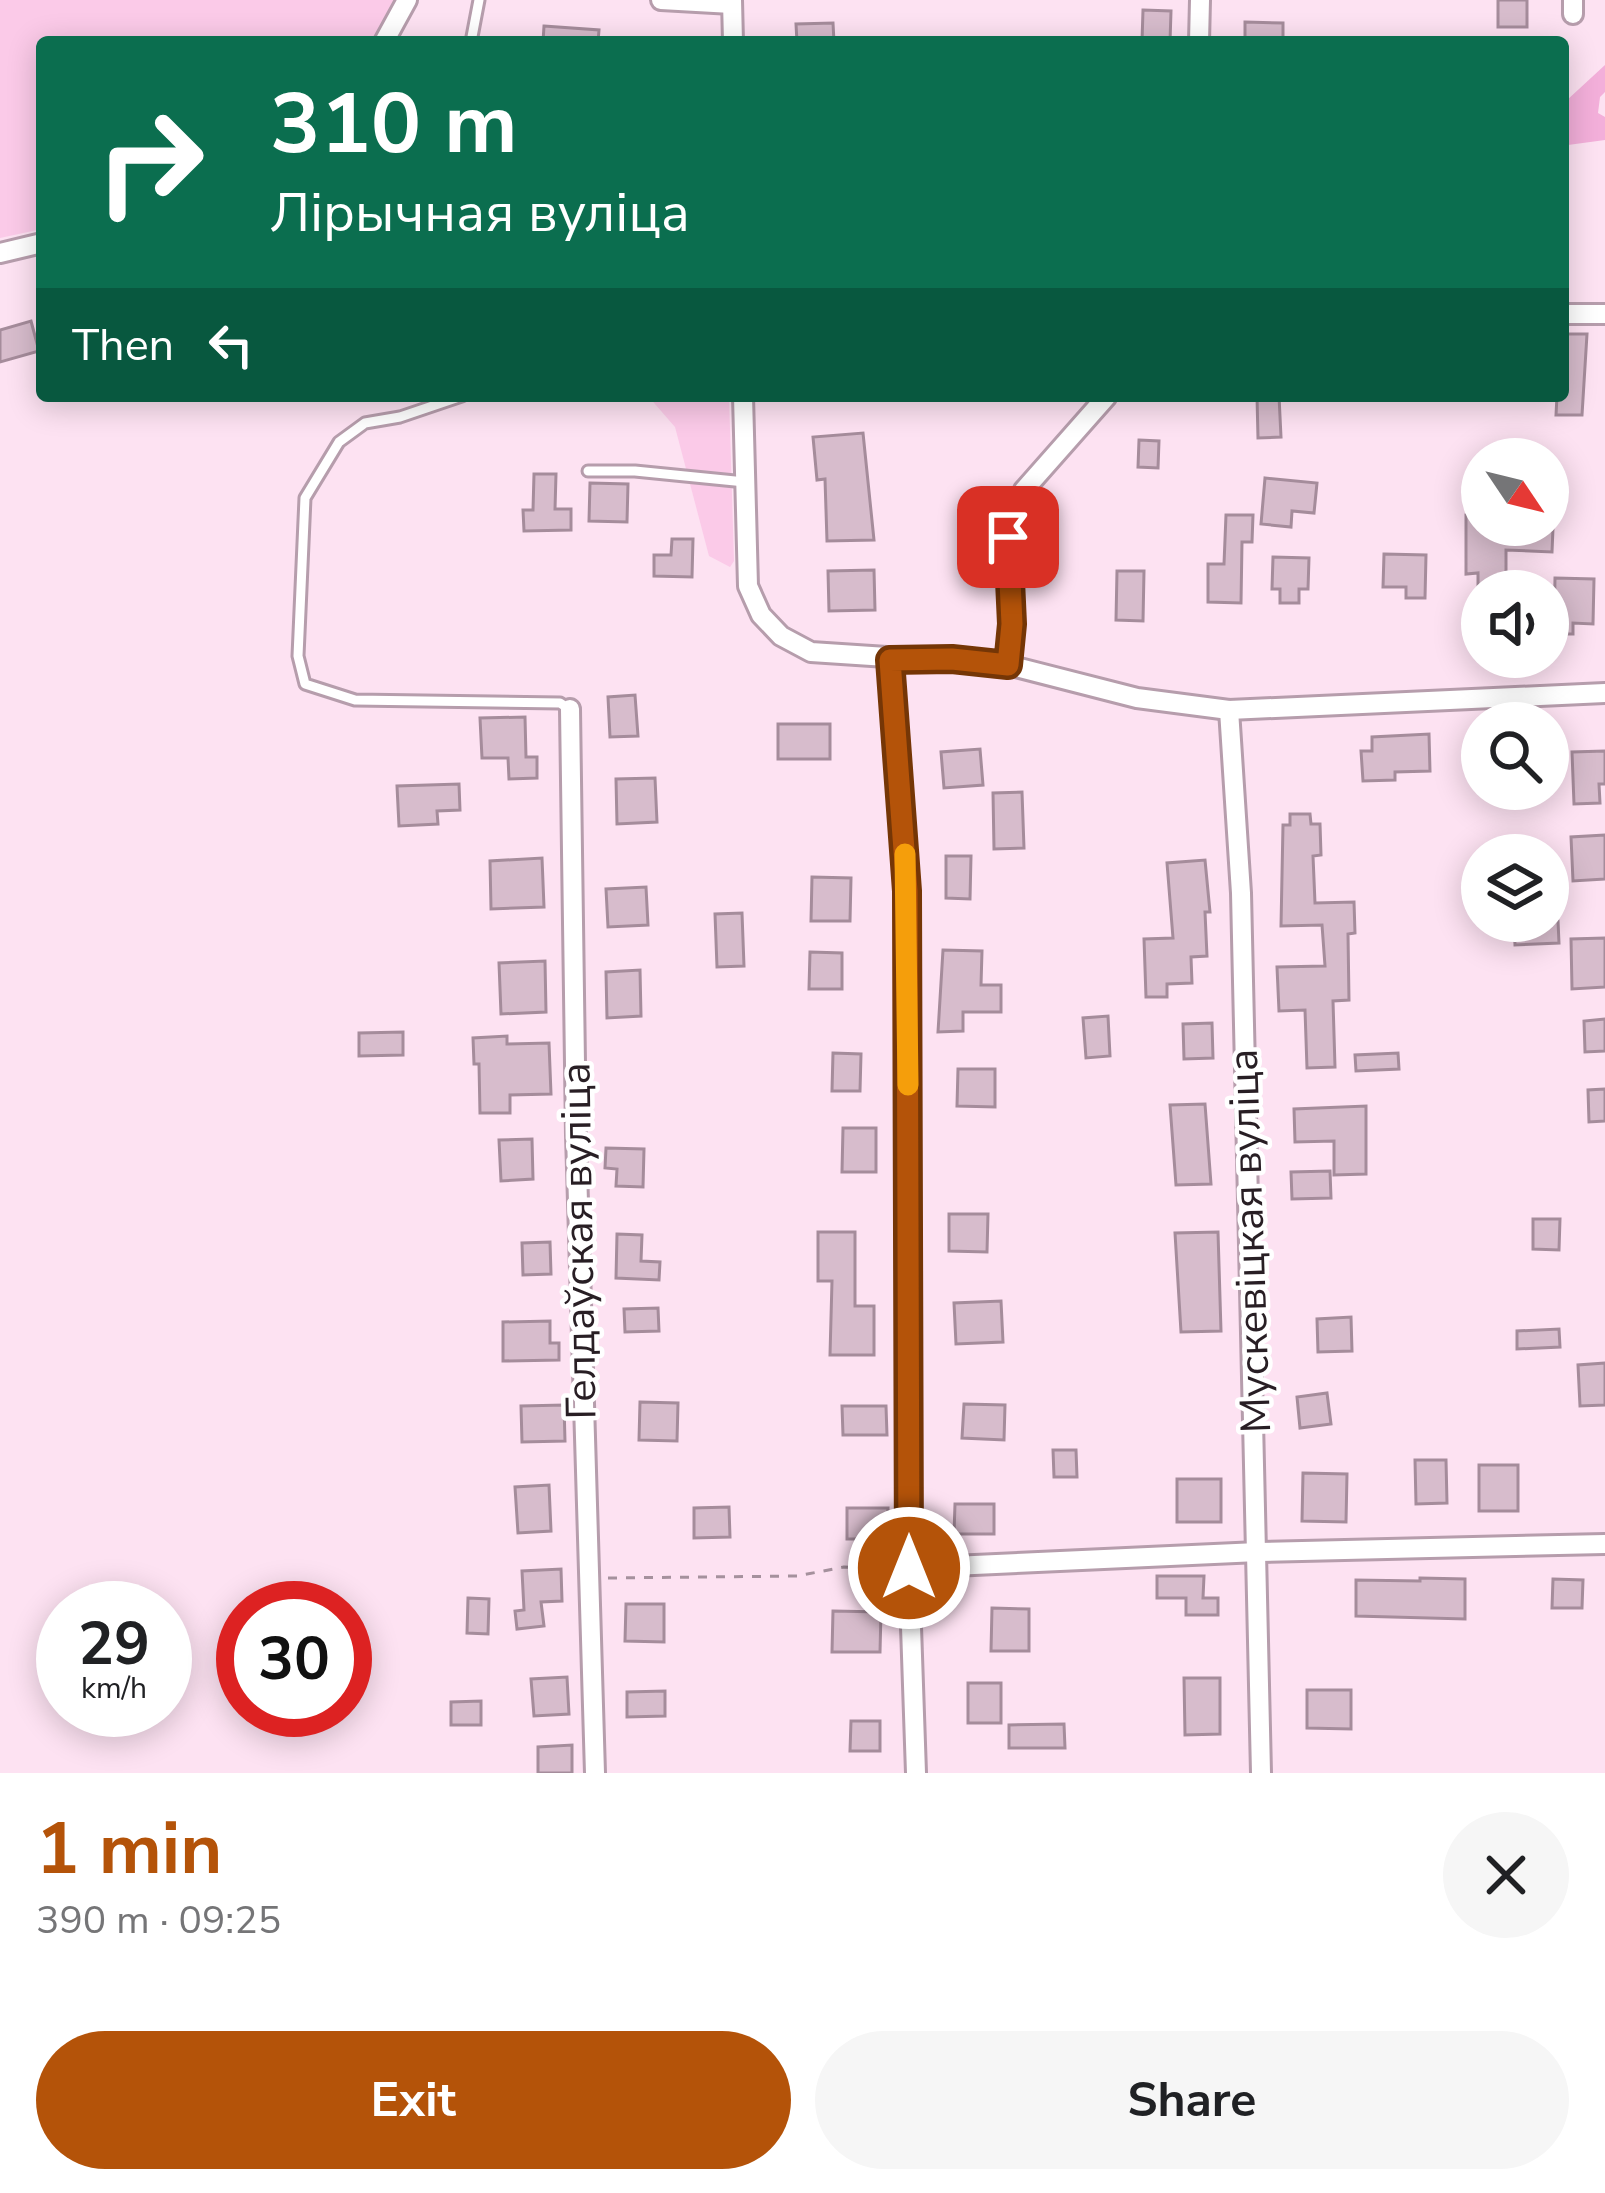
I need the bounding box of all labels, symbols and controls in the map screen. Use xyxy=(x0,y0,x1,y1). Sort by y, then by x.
text: 310 m xyxy=(270,67,518,182)
icon: right xyxy=(72,84,228,240)
text: Лірычная вуліца xyxy=(270,176,690,250)
icon: left xyxy=(198,312,264,378)
text: Then xyxy=(72,315,174,376)
north arrow xyxy=(1461,438,1569,546)
map controls xyxy=(1461,438,1569,942)
pin xyxy=(957,486,1059,588)
icon: arrive xyxy=(975,504,1041,570)
button: sound xyxy=(1461,570,1569,678)
button: search xyxy=(1461,702,1569,810)
button: layers xyxy=(1461,834,1569,942)
street label: Мускевіцкая вуліца xyxy=(1215,1048,1285,1434)
street label: Гелдаўская вуліца xyxy=(547,1062,611,1420)
position arrow xyxy=(846,1505,972,1631)
speed limit sign: 30 xyxy=(216,1581,372,1737)
text: 29 xyxy=(78,1603,150,1685)
text: km/h xyxy=(81,1668,147,1709)
text: 1 min xyxy=(36,1800,222,1898)
button: close xyxy=(1443,1812,1569,1938)
text: 390 m · 09:25 xyxy=(36,1894,281,1947)
button: Exit xyxy=(36,2031,791,2169)
button: Share xyxy=(815,2031,1569,2169)

